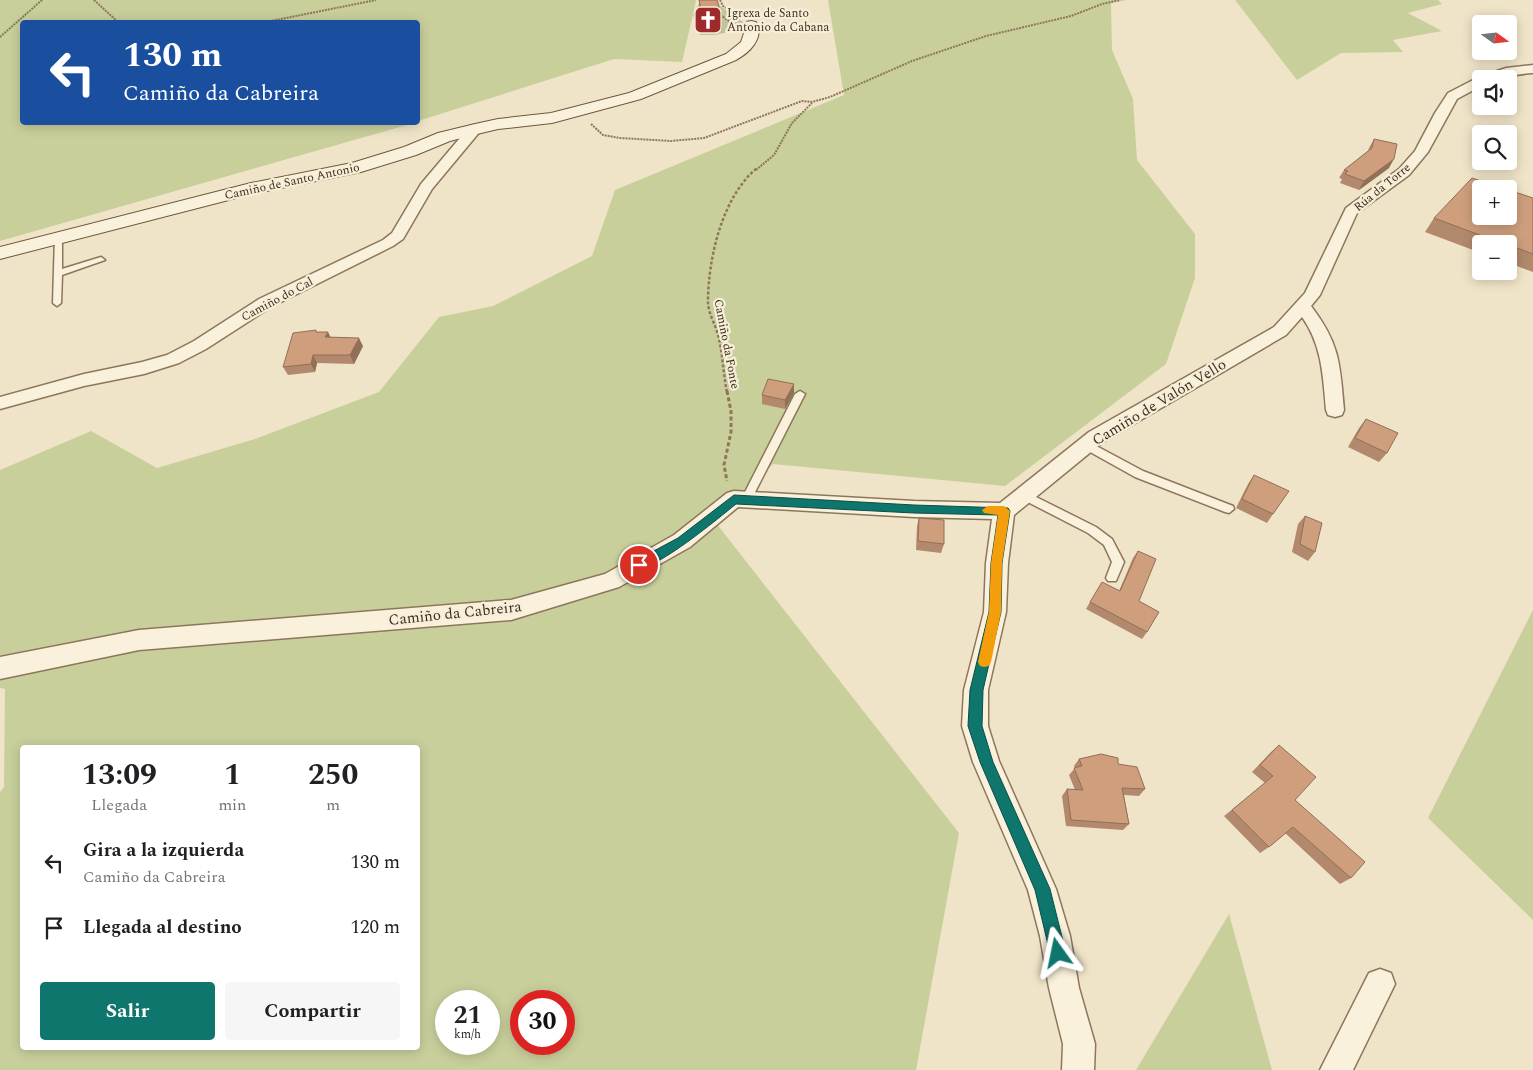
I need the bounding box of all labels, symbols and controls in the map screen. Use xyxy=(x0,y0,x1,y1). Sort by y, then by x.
place label: Igrexa de Santo Antonio da Cabana xyxy=(727,4,830,37)
church icon: Igrexa de Santo Antonio da Cabana xyxy=(693,5,723,35)
north arrow xyxy=(1472,15,1518,60)
map controls xyxy=(1472,15,1517,280)
text: 130 m xyxy=(123,29,222,82)
icon: left xyxy=(40,40,105,105)
button: sound xyxy=(1472,70,1517,115)
text: Camiño da Cabreira xyxy=(123,77,319,110)
button: search xyxy=(1472,125,1517,170)
street label: Camiño de Santo Antonio xyxy=(223,158,361,205)
street label: Rúa da Torre xyxy=(1350,158,1415,216)
button: + xyxy=(1472,180,1517,225)
button: − xyxy=(1472,235,1517,280)
street label: Camiño do Cal xyxy=(238,272,317,326)
street label: Camiño da Fonte xyxy=(708,298,745,391)
street label: Camiño de Valón Vello xyxy=(1088,353,1231,452)
pin xyxy=(618,544,660,586)
icon: arrive xyxy=(625,551,653,579)
street label: Camiño da Cabreira xyxy=(387,595,523,632)
text: 13:09 xyxy=(82,752,157,798)
text: 1 xyxy=(224,752,241,798)
text: 250 xyxy=(308,752,358,798)
text: Llegada xyxy=(91,793,147,817)
text: min xyxy=(218,793,246,817)
text: m xyxy=(326,793,340,817)
text: Gira a la izquierda xyxy=(83,836,244,865)
text: 130 m xyxy=(350,848,400,877)
icon: left xyxy=(40,849,68,877)
text: Camiño da Cabreira xyxy=(83,865,226,889)
text: Llegada al destino xyxy=(83,913,242,942)
text: 120 m xyxy=(350,913,400,942)
icon: arrive xyxy=(40,914,68,942)
position arrow xyxy=(1031,926,1083,978)
button: Salir xyxy=(40,982,215,1040)
button: Compartir xyxy=(225,982,400,1040)
speed limit sign: 30 xyxy=(510,990,575,1055)
text: 21 xyxy=(453,997,482,1035)
text: km/h xyxy=(454,1025,481,1044)

